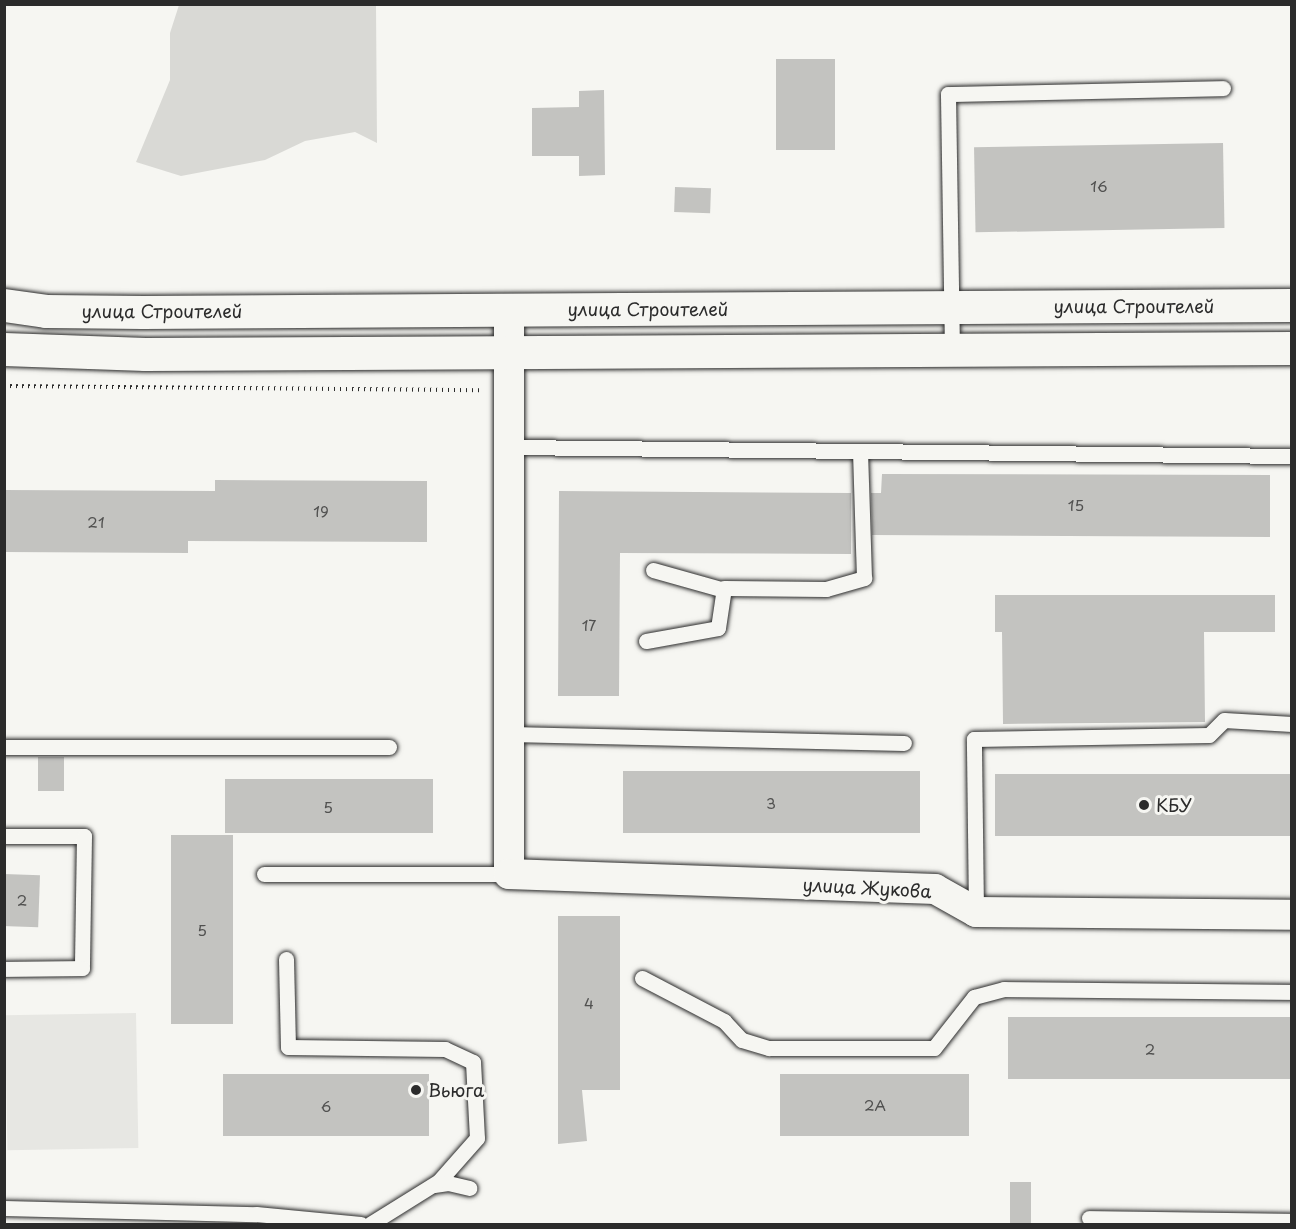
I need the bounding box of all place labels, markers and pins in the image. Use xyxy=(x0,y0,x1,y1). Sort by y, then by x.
place label: КБУ xyxy=(1156,794,1191,816)
marker: КБУ xyxy=(1137,798,1151,812)
place label: Вьюга xyxy=(428,1079,484,1101)
marker: Вьюга xyxy=(409,1083,423,1097)

